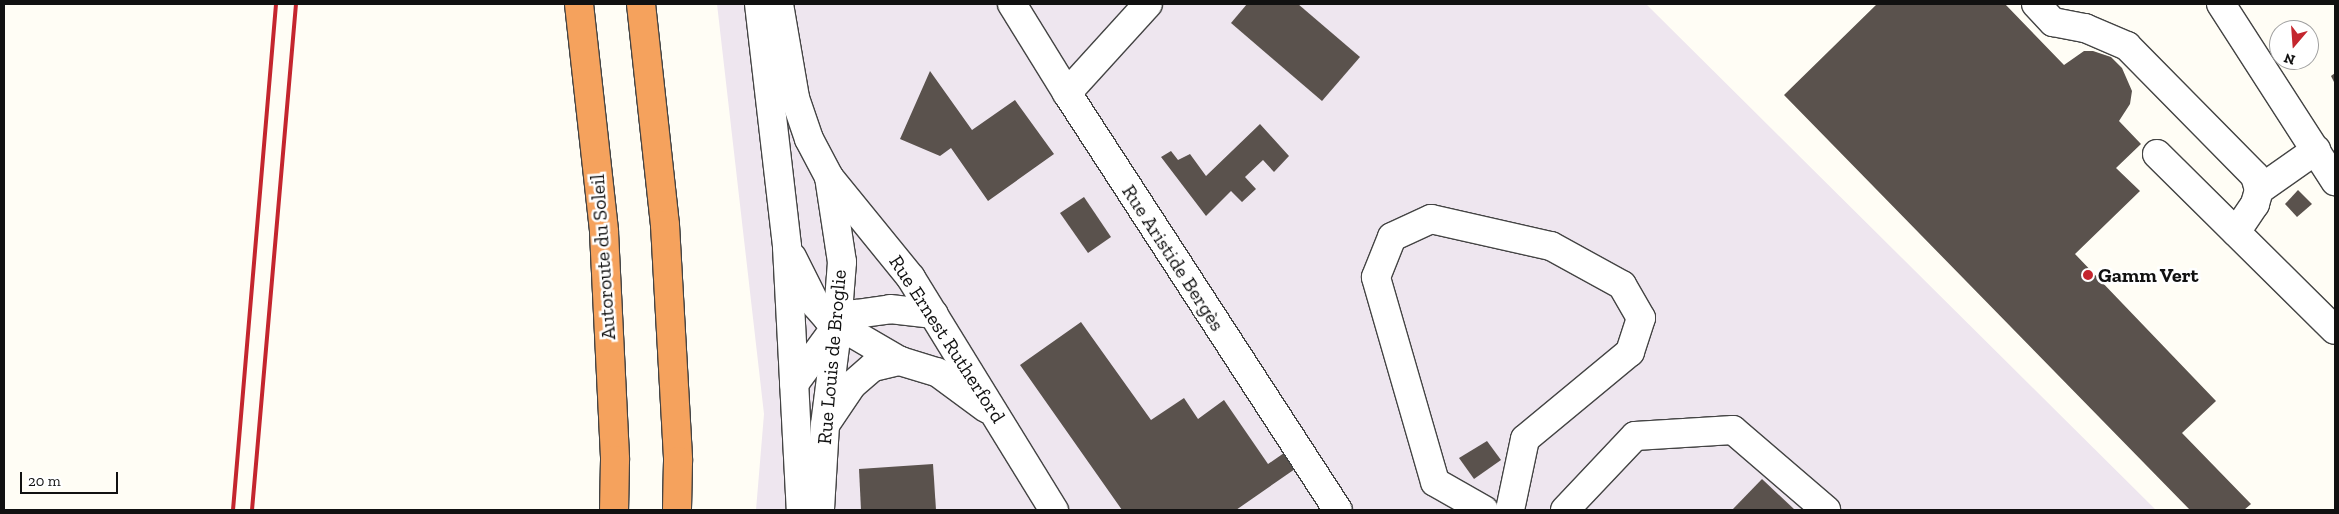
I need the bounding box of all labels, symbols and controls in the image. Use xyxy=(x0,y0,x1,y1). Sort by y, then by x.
north arrow xyxy=(2269,20,2319,70)
text: N xyxy=(2282,49,2297,69)
street label: Autoroute du Soleil xyxy=(585,173,621,341)
street label: Rue Aristide Bergès xyxy=(1117,180,1229,336)
street label: Rue Ernest Rutherford xyxy=(884,251,1010,427)
place label: Gamm Vert xyxy=(2098,263,2199,287)
street label: Rue Louis de Broglie xyxy=(812,268,852,446)
marker: Gamm Vert xyxy=(2082,269,2094,281)
scale bar xyxy=(22,462,120,494)
text: 20 m xyxy=(28,472,61,490)

